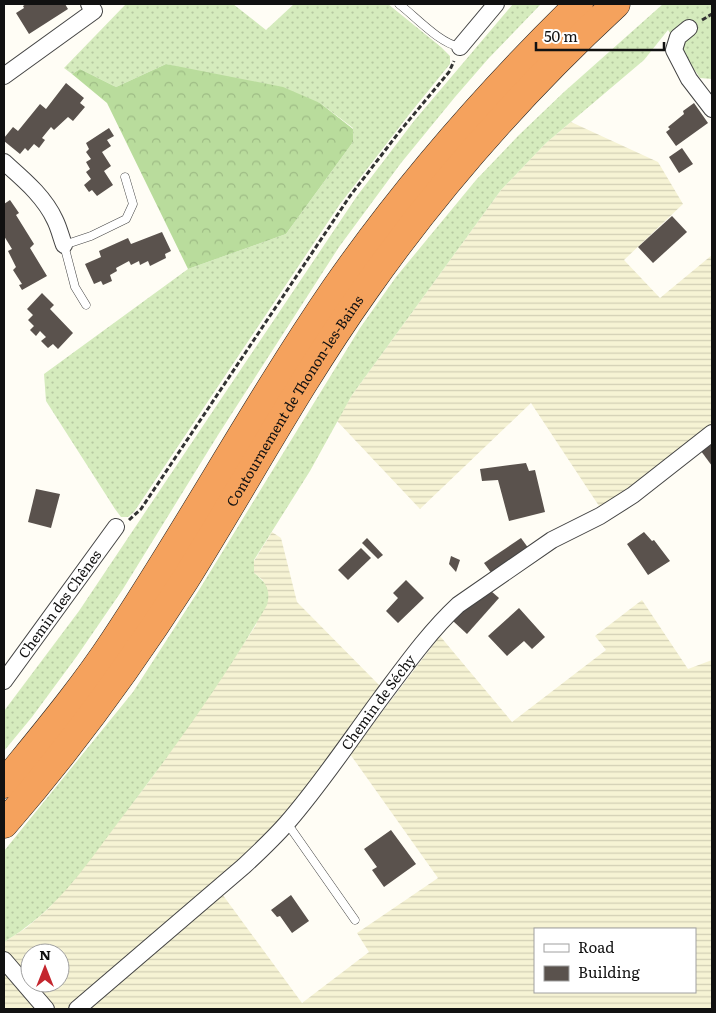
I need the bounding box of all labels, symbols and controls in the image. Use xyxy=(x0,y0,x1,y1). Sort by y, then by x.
scale bar xyxy=(536,20,664,52)
text: 50 m xyxy=(544,24,578,47)
street label: Contournement de Thonon-les-Bains xyxy=(221,291,367,510)
street label: Chemin des Chênes xyxy=(13,545,105,662)
street label: Chemin de Séchy xyxy=(336,649,420,754)
legend xyxy=(534,928,696,993)
text: Road xyxy=(578,935,614,958)
north arrow xyxy=(20,943,70,993)
text: N xyxy=(39,944,51,964)
text: Building xyxy=(578,960,640,983)

